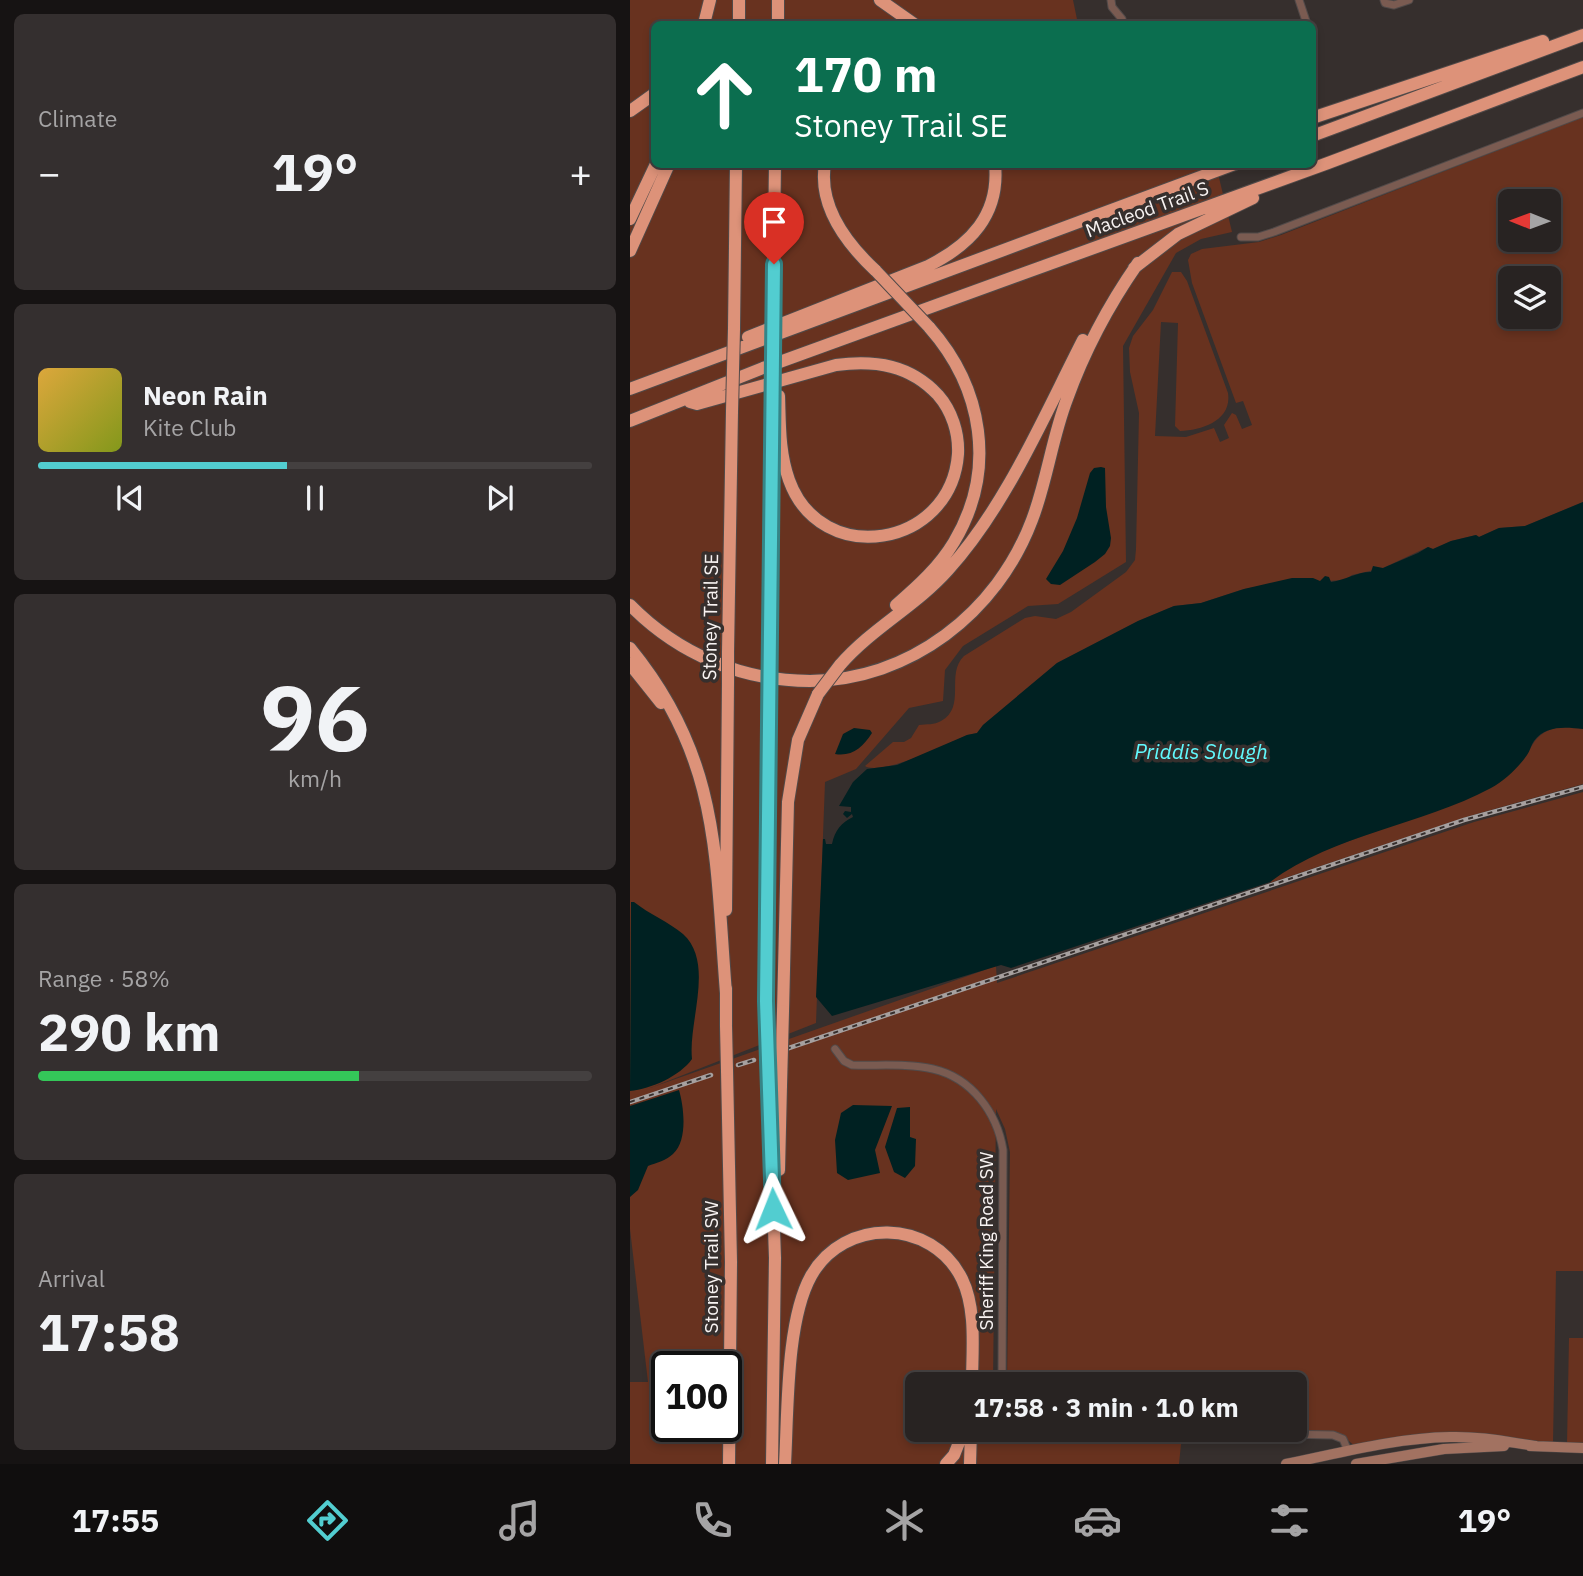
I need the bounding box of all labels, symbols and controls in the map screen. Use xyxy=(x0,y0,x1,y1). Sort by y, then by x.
text: 170 m xyxy=(794,42,938,105)
icon: ahead xyxy=(679,49,770,140)
text: Climate xyxy=(38,103,117,133)
text: Stoney Trail SE xyxy=(794,104,1008,146)
text: 19° xyxy=(272,138,358,205)
text: − xyxy=(38,148,61,197)
text: + xyxy=(569,148,592,197)
street label: Macleod Trail S xyxy=(1082,176,1212,242)
north arrow xyxy=(1498,189,1561,252)
map controls xyxy=(1498,189,1561,329)
pin xyxy=(744,192,804,264)
icon: arrive xyxy=(755,203,793,241)
button: layers xyxy=(1498,266,1561,329)
text: Neon Rain xyxy=(143,378,268,412)
text: Kite Club xyxy=(143,412,236,442)
icon: previous xyxy=(111,479,149,517)
icon: pause xyxy=(296,479,334,517)
icon: next xyxy=(481,479,519,517)
street label: Stoney Trail SE xyxy=(697,553,723,681)
text: 96 xyxy=(260,658,370,776)
water label: Priddis Slough xyxy=(1134,737,1268,765)
text: km/h xyxy=(288,763,342,793)
text: Range · 58% xyxy=(38,963,170,993)
text: 290 km xyxy=(38,998,220,1065)
street label: Sheriff King Road SW xyxy=(974,1151,998,1331)
position arrow xyxy=(736,1172,810,1246)
street label: Stoney Trail SW xyxy=(699,1201,723,1333)
text: Arrival xyxy=(38,1263,105,1293)
text: 17:58 xyxy=(38,1298,180,1365)
speed limit sign: 100 xyxy=(651,1351,742,1442)
text: 17:58 · 3 min · 1.0 km xyxy=(973,1390,1239,1424)
icon: directions xyxy=(303,1496,352,1545)
icon: music xyxy=(495,1496,544,1545)
icon: phone xyxy=(688,1496,737,1545)
icon: climate xyxy=(880,1496,929,1545)
icon: car xyxy=(1073,1496,1122,1545)
icon: filters xyxy=(1265,1496,1314,1545)
text: 17:55 xyxy=(72,1499,159,1541)
text: 19° xyxy=(1458,1499,1511,1541)

